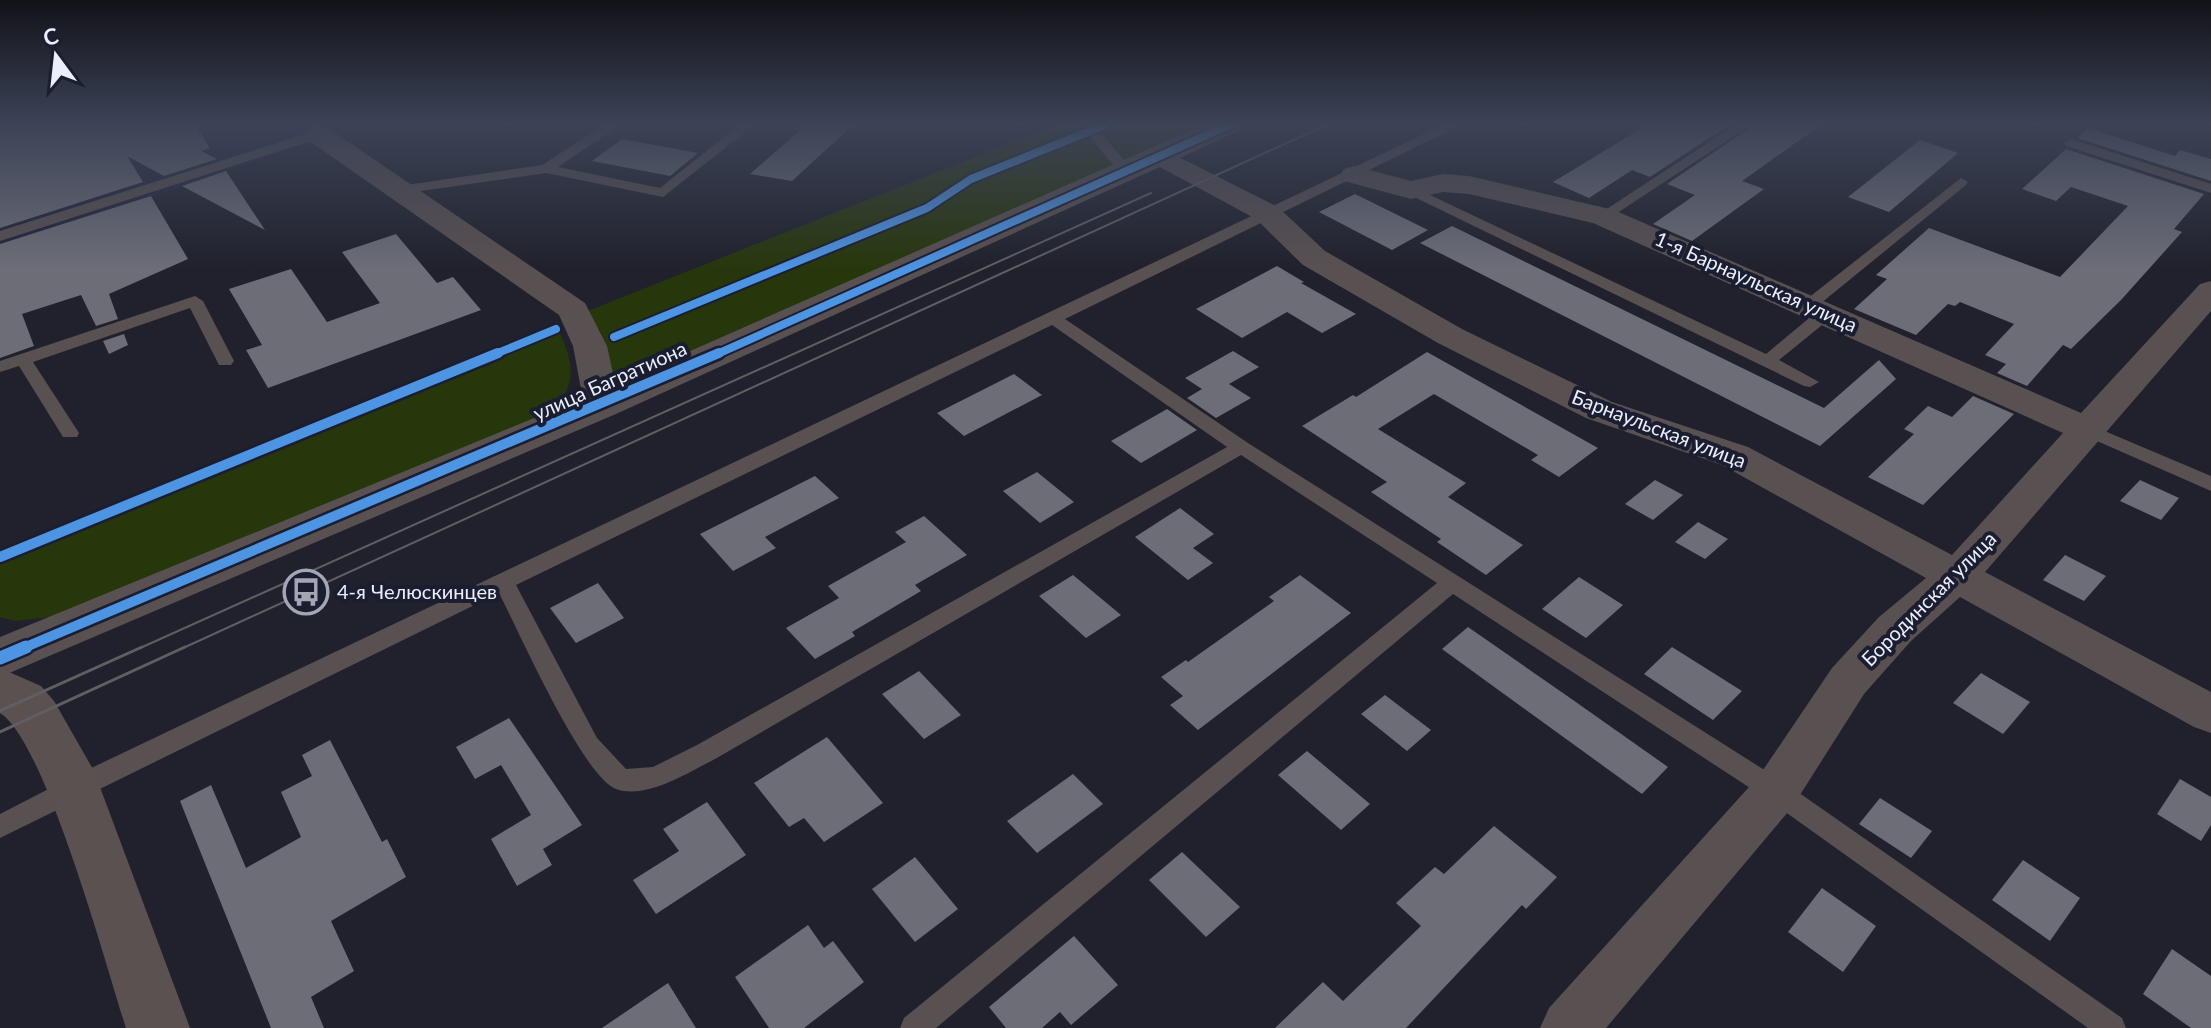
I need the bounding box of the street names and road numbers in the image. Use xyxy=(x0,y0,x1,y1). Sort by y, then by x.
street label: 1-я Барнаульская улица xyxy=(1652,226,1861,337)
street label: улица Багратиона xyxy=(529,335,690,425)
street label: Барнаульская улица xyxy=(1569,384,1750,472)
street label: Бородинская улица xyxy=(1856,526,2001,671)

